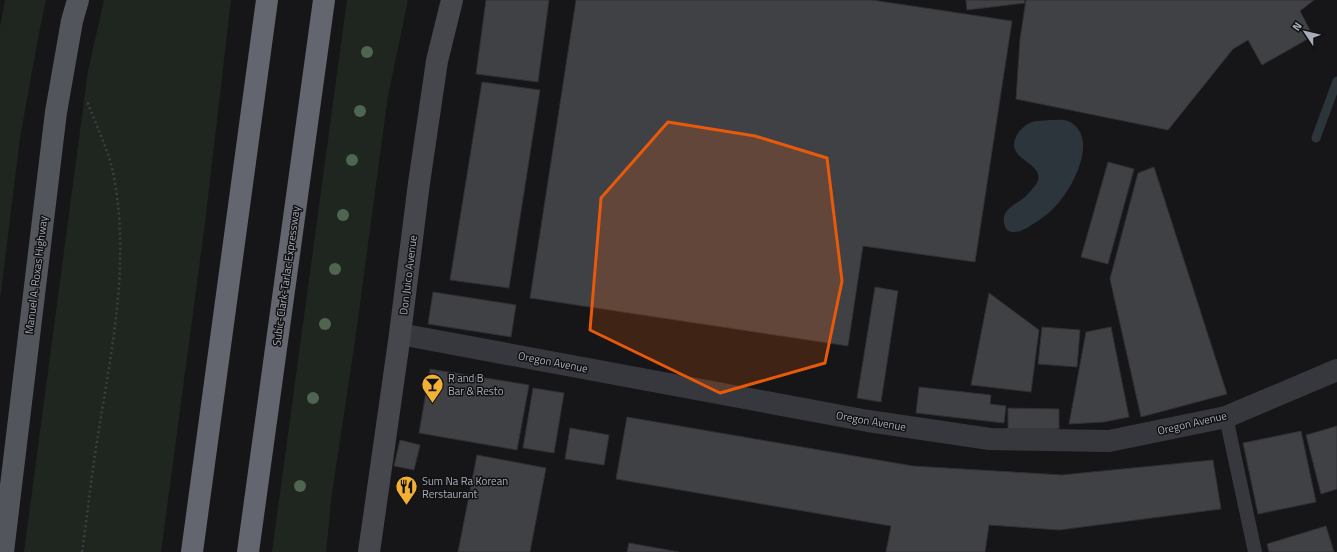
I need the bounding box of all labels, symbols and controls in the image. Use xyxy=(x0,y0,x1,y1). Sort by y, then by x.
north arrow xyxy=(1285,12,1325,52)
text: N xyxy=(1288,19,1306,34)
street label: Subic-Clark-Tarlac Expressway xyxy=(268,205,304,347)
street label: Manuel A. Roxas Highway xyxy=(21,214,51,335)
street label: Don Juico Avenue xyxy=(395,234,421,316)
street label: Oregon Avenue xyxy=(517,347,590,377)
place label: R and B Bar & Resto xyxy=(448,370,504,399)
bar icon: R and B Bar & Resto xyxy=(420,371,446,404)
street label: Oregon Avenue xyxy=(835,407,908,435)
street label: Oregon Avenue xyxy=(1156,407,1229,439)
place label: Sum Na Ra Korean Rerstaurant xyxy=(422,473,508,502)
restaurant icon: Sum Na Ra Korean Rerstaurant xyxy=(393,474,419,507)

